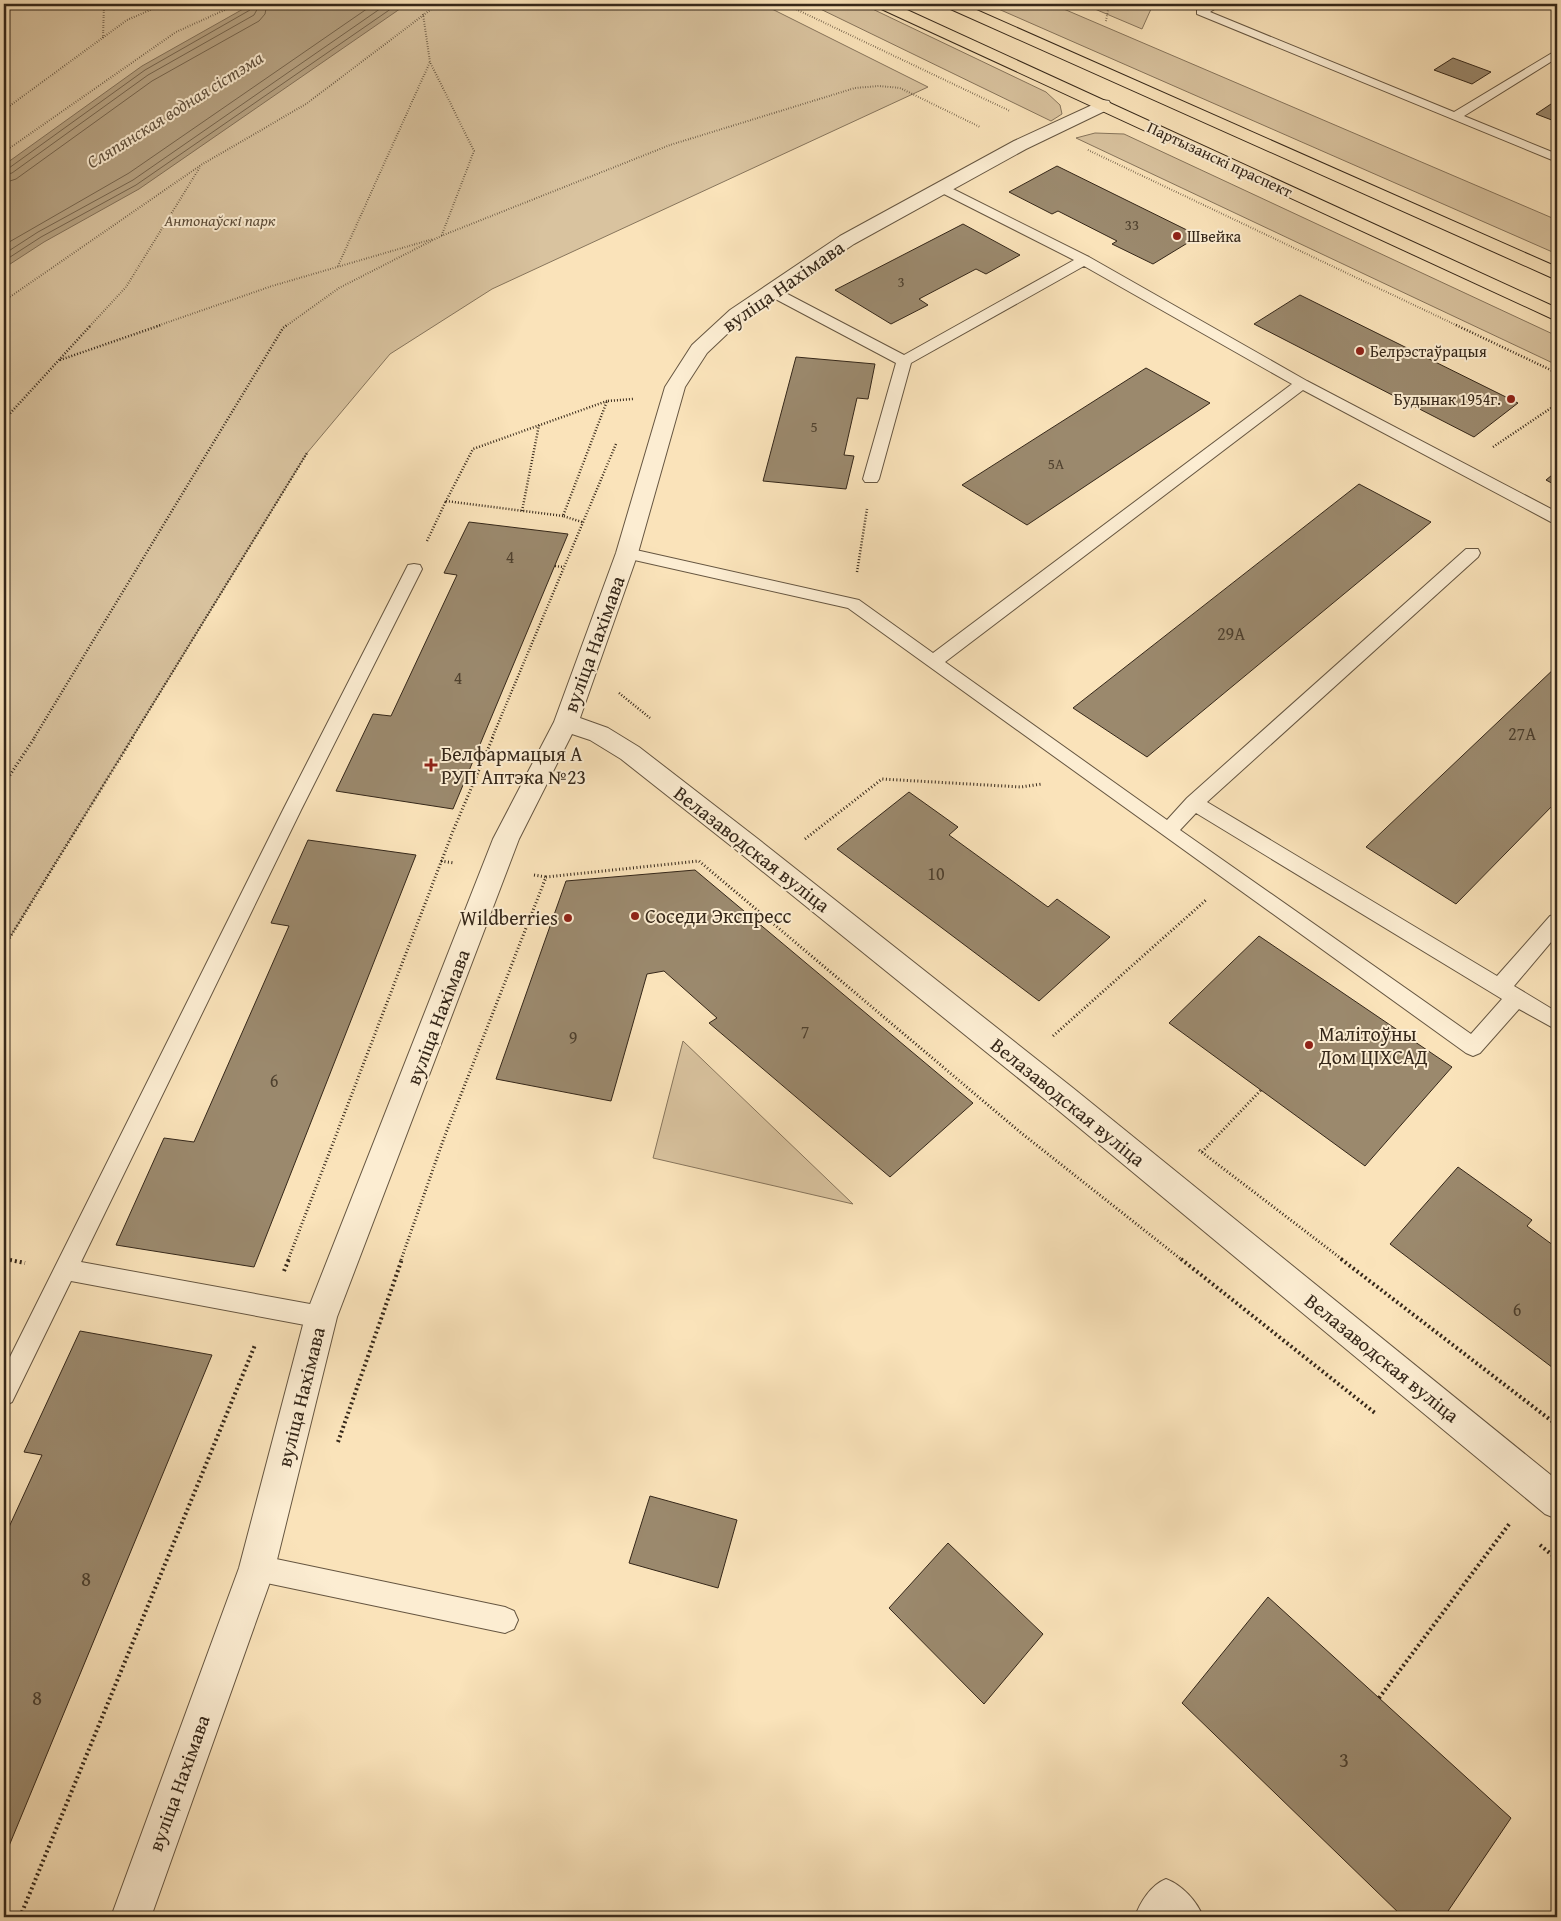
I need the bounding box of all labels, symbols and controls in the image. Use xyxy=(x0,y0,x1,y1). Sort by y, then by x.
water label: Сляпянская водная сістэма xyxy=(81,44,269,175)
street label: Партызанскі праспект xyxy=(1143,115,1297,203)
park label: Антонаўскі парк xyxy=(163,208,276,232)
house number: 33 xyxy=(1125,214,1139,235)
place label: Швейка xyxy=(1187,224,1242,248)
marker: Швейка xyxy=(1171,230,1183,242)
street label: вуліца Нахімава xyxy=(716,232,850,339)
house number: 3 xyxy=(897,271,905,292)
place label: Белрэстаўрацыя xyxy=(1370,339,1487,363)
marker: Белрэстаўрацыя xyxy=(1354,345,1366,357)
place label: Будынак 1954г. xyxy=(1394,387,1501,411)
marker: Будынак 1954г. xyxy=(1505,393,1517,405)
house number: 5 xyxy=(810,416,818,437)
house number: 5А xyxy=(1048,453,1064,474)
house number: 4 xyxy=(506,543,514,570)
street label: вуліца Нахімава xyxy=(555,571,632,716)
house number: 29А xyxy=(1217,620,1245,647)
house number: 4 xyxy=(454,664,462,691)
house number: 27А xyxy=(1508,720,1536,747)
place label: Белфармацыя А РУП Аптэка №23 xyxy=(441,739,586,791)
marker: Белфармацыя А РУП Аптэка №23 xyxy=(425,759,437,771)
street label: Велазаводская вуліца xyxy=(668,778,837,919)
house number: 10 xyxy=(927,860,945,887)
place label: Соседи Экспресс xyxy=(645,901,792,930)
place label: Wildberries xyxy=(460,903,558,932)
marker: Соседи Экспресс xyxy=(629,910,641,922)
marker: Wildberries xyxy=(562,912,574,924)
street label: вуліца Нахімава xyxy=(398,944,477,1089)
house number: 7 xyxy=(801,1018,809,1045)
place label: Малітоўны Дом ЦІХСАД xyxy=(1318,1019,1428,1071)
house number: 9 xyxy=(569,1024,577,1051)
street label: Велазаводская вуліца xyxy=(985,1030,1152,1173)
marker: Малітоўны Дом ЦІХСАД xyxy=(1303,1039,1315,1051)
house number: 6 xyxy=(270,1067,278,1094)
street label: Велазаводская вуліца xyxy=(1299,1286,1466,1429)
house number: 6 xyxy=(1513,1296,1521,1323)
street label: вуліца Нахімава xyxy=(269,1323,332,1470)
house number: 8 xyxy=(81,1563,91,1594)
house number: 8 xyxy=(32,1682,42,1713)
street label: вуліца Нахімава xyxy=(140,1710,217,1855)
house number: 3 xyxy=(1339,1744,1349,1775)

